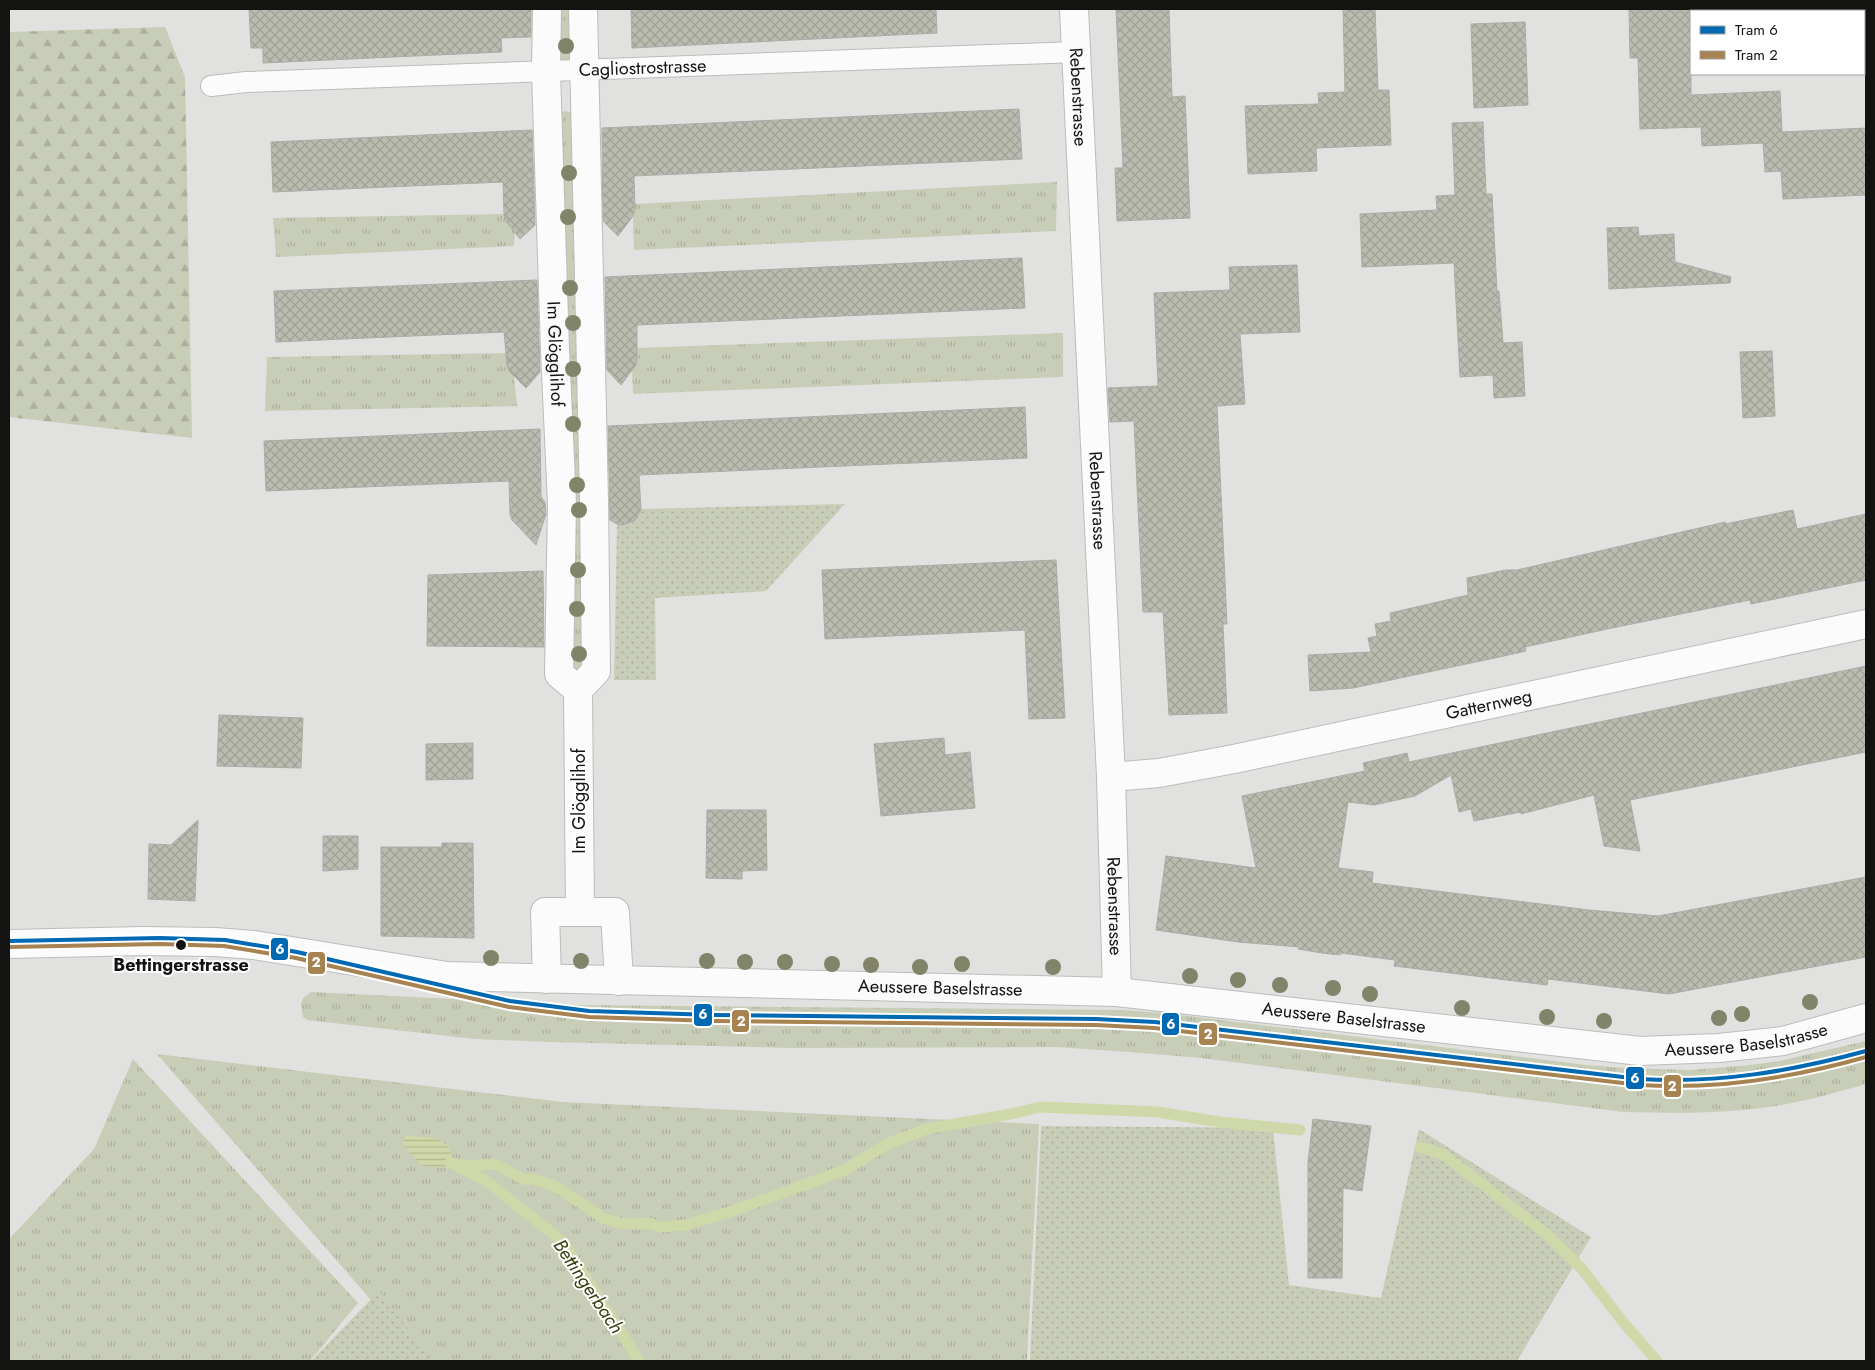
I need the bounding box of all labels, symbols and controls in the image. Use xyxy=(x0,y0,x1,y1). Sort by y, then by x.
legend xyxy=(1690,10,1865,75)
text: Tram 6 xyxy=(1735,19,1778,41)
text: Tram 2 xyxy=(1735,44,1778,66)
street label: Rebenstrasse xyxy=(1063,47,1094,147)
street label: Cagliostrostrasse xyxy=(578,52,707,83)
street label: Im Glögglihof xyxy=(540,301,571,408)
street label: Rebenstrasse xyxy=(1082,451,1113,550)
street label: Gatternweg xyxy=(1443,683,1534,726)
street label: Im Glögglihof xyxy=(566,747,592,854)
street label: Rebenstrasse xyxy=(1100,856,1129,956)
line badge: 6 xyxy=(270,937,289,961)
marker: Bettingerstrasse xyxy=(174,938,188,952)
text: 6 xyxy=(275,939,285,959)
line badge: 2 xyxy=(307,951,326,975)
place label: Bettingerstrasse xyxy=(113,952,249,978)
text: 2 xyxy=(311,952,321,972)
street label: Aeussere Baselstrasse xyxy=(858,973,1023,1003)
street label: Aeussere Baselstrasse xyxy=(1260,995,1427,1040)
line badge: 6 xyxy=(693,1003,713,1027)
text: 6 xyxy=(698,1004,708,1024)
line badge: 2 xyxy=(731,1009,750,1033)
text: 2 xyxy=(736,1011,746,1031)
line badge: 6 xyxy=(1161,1012,1180,1036)
text: 6 xyxy=(1166,1014,1176,1034)
street label: Aeussere Baselstrasse xyxy=(1664,1016,1831,1063)
line badge: 2 xyxy=(1198,1022,1218,1046)
text: 2 xyxy=(1203,1024,1213,1044)
line badge: 6 xyxy=(1625,1066,1645,1090)
text: 6 xyxy=(1630,1068,1640,1088)
line badge: 2 xyxy=(1663,1074,1682,1098)
text: 2 xyxy=(1667,1076,1677,1096)
water label: Bettingerbach xyxy=(547,1234,630,1339)

